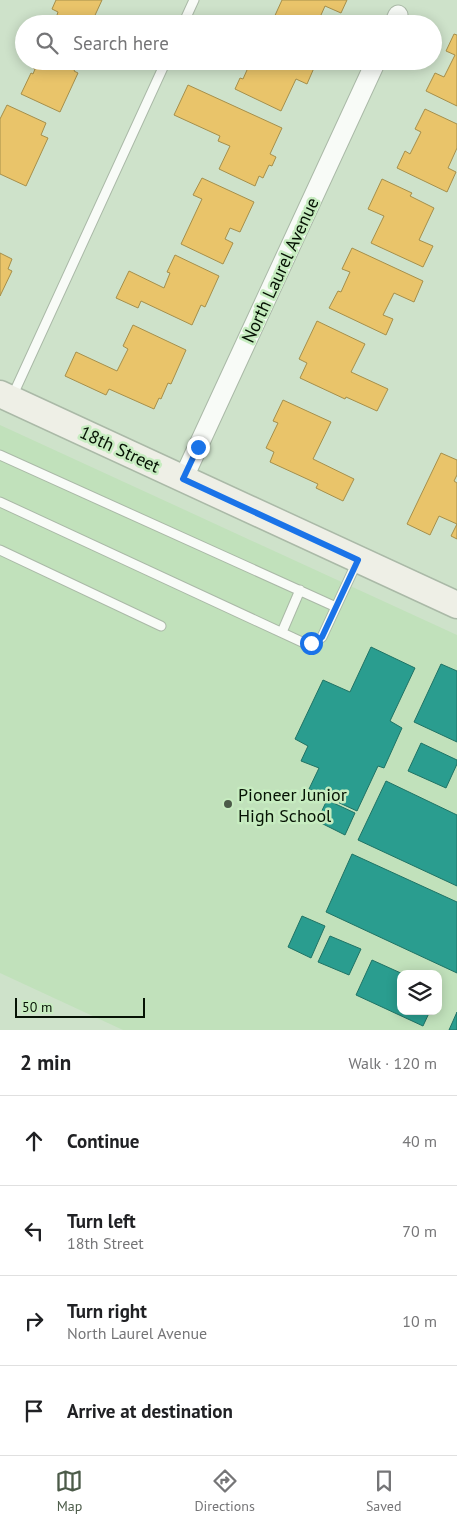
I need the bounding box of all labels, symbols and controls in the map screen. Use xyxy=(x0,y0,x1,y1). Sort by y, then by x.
search box xyxy=(15,15,442,70)
icon: search xyxy=(33,29,61,57)
text: Search here xyxy=(73,31,169,55)
street label: North Laurel Avenue xyxy=(236,194,324,346)
street label: 18th Street xyxy=(76,420,164,478)
route end xyxy=(187,436,210,459)
route start xyxy=(300,632,323,655)
place label: Pioneer Junior High School xyxy=(238,783,347,827)
marker: Pioneer Junior High School xyxy=(222,798,234,810)
map controls xyxy=(397,970,442,1015)
button: layers xyxy=(397,970,442,1015)
scale bar xyxy=(15,995,145,1018)
text: 50 m xyxy=(22,998,52,1016)
text: 2 min xyxy=(20,1049,71,1076)
text: Walk · 120 m xyxy=(348,1053,437,1073)
icon: ahead xyxy=(20,1127,48,1155)
text: Continue xyxy=(67,1129,139,1153)
text: 40 m xyxy=(402,1131,437,1151)
text: Turn left xyxy=(67,1209,136,1233)
icon: left xyxy=(20,1217,48,1245)
text: 70 m xyxy=(402,1221,437,1241)
text: 18th Street xyxy=(67,1233,144,1253)
text: Turn right xyxy=(67,1299,147,1323)
icon: right xyxy=(20,1307,48,1335)
text: 10 m xyxy=(402,1311,437,1331)
text: North Laurel Avenue xyxy=(67,1323,207,1343)
icon: arrive xyxy=(20,1397,48,1425)
text: Arrive at destination xyxy=(67,1399,233,1423)
tab: Map xyxy=(55,1467,83,1515)
tab: Directions xyxy=(194,1467,255,1515)
tab: Saved xyxy=(366,1467,402,1515)

